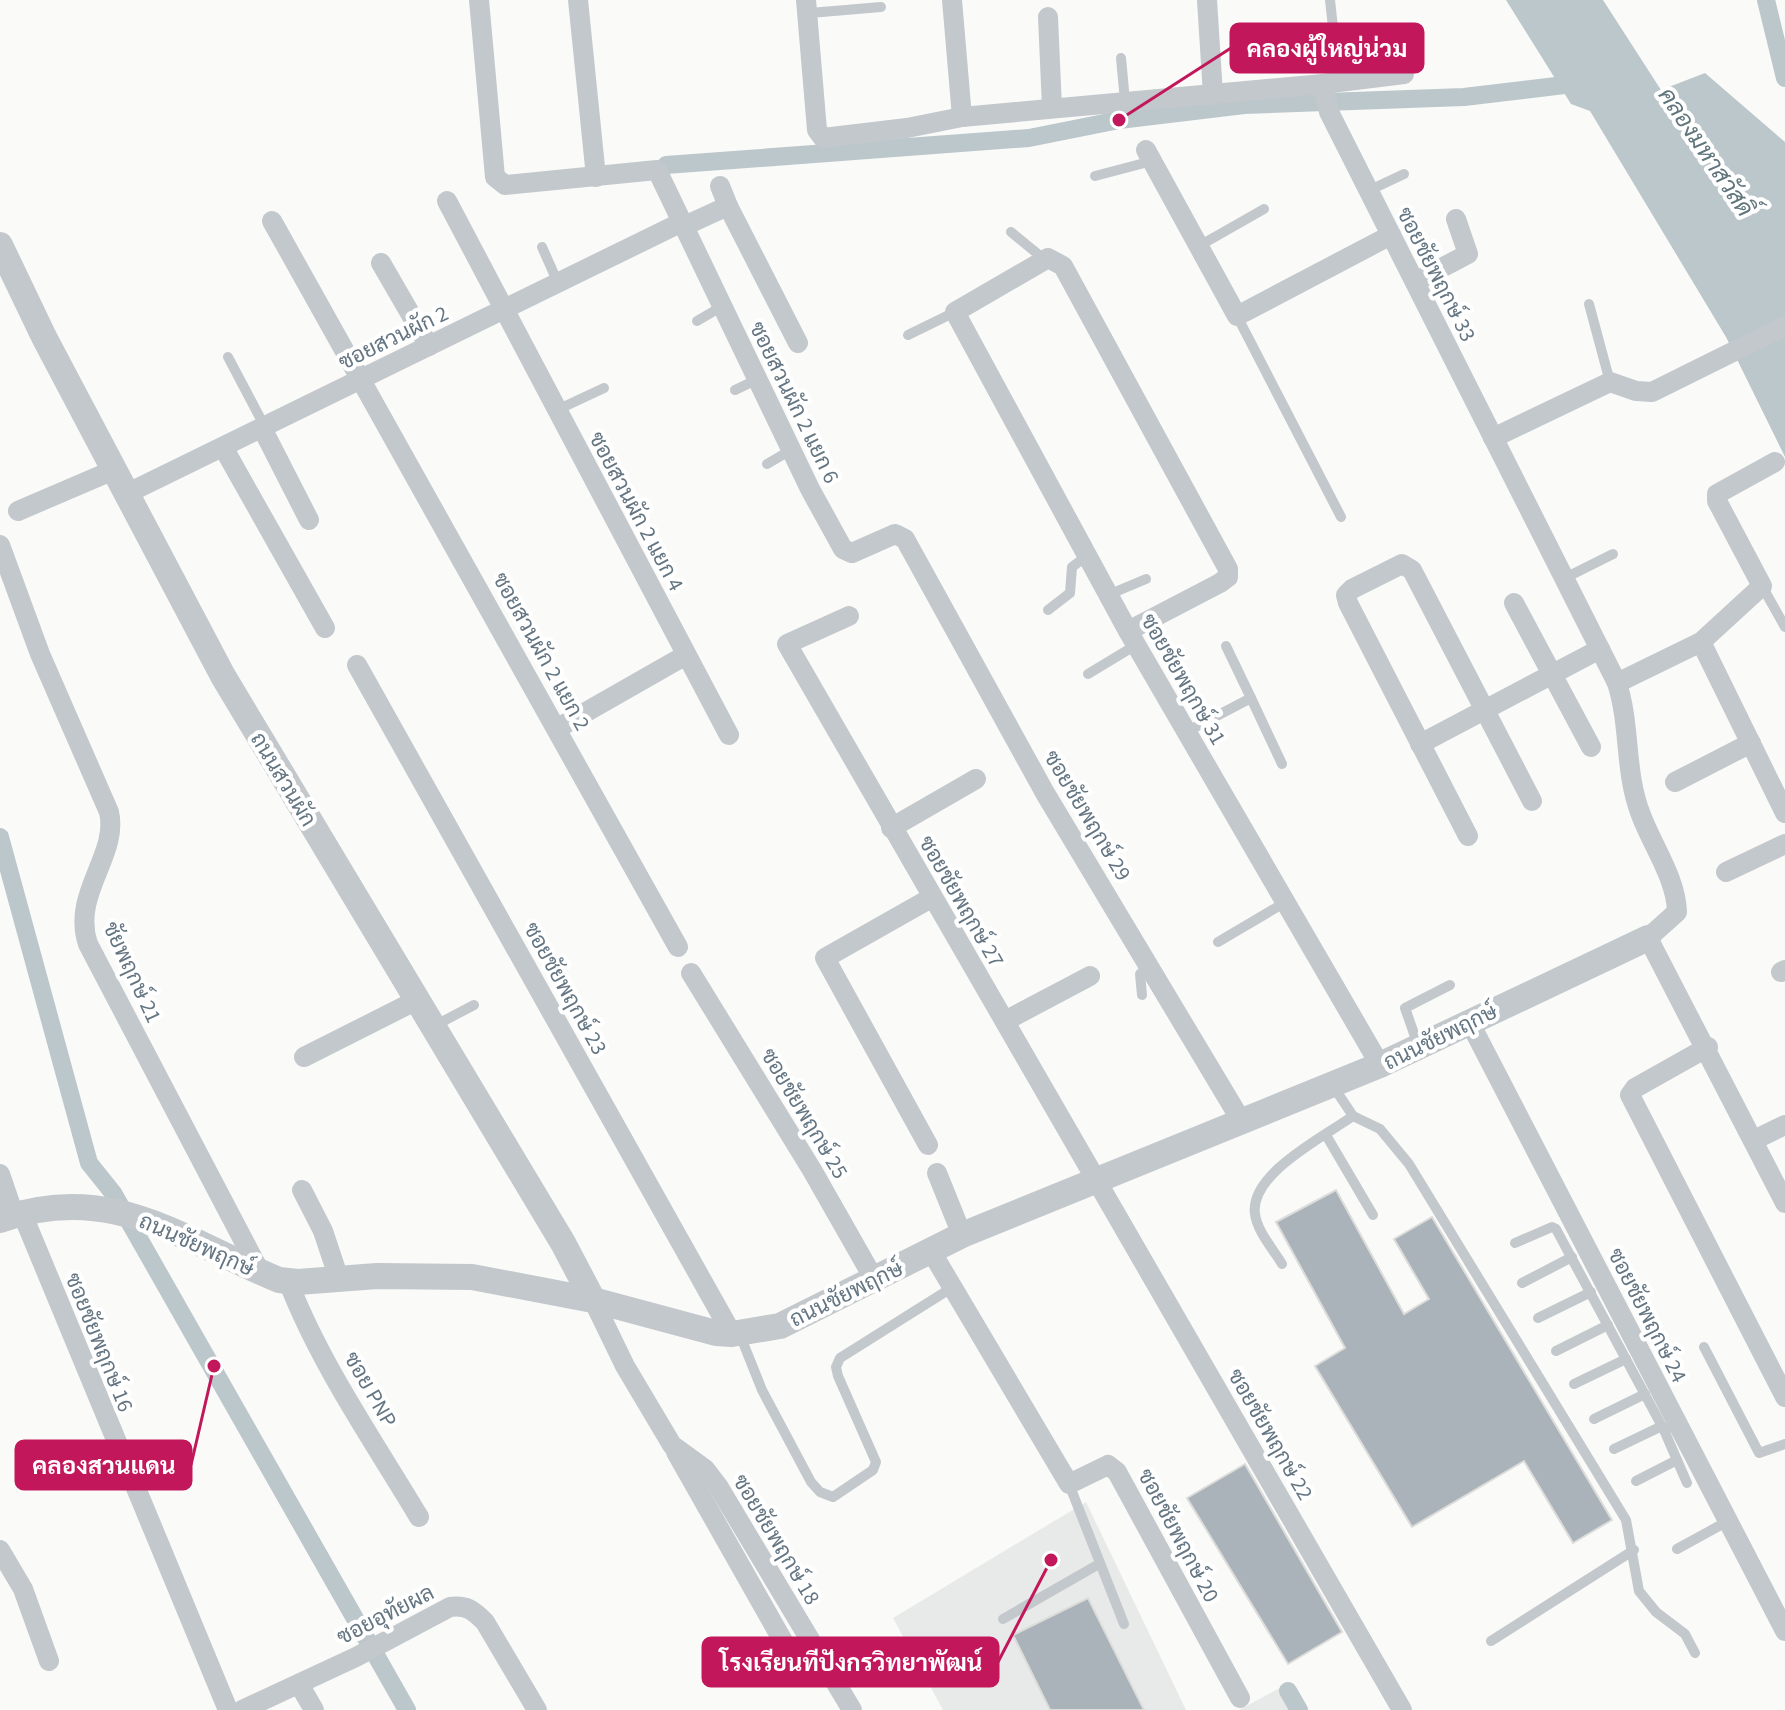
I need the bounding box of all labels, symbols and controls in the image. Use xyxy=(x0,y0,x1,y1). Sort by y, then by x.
callout: คลองผู้ใหญ่น่วม xyxy=(1231,24,1423,72)
text: คลองผู้ใหญ่น่วม xyxy=(1247,32,1407,67)
water label: คลองมหาสวัสดิ์ xyxy=(1649,78,1768,228)
street label: ซอยชัยพฤกษ์ 33 xyxy=(1388,202,1484,347)
street label: ซอยสวนผัก 2 xyxy=(333,297,454,378)
street label: ซอยสวนผัก 2 แยก 6 xyxy=(741,316,847,489)
street label: ซอยสวนผัก 2 แยก 4 xyxy=(581,426,692,597)
street label: ซอยสวนผัก 2 แยก 2 xyxy=(484,567,598,736)
street label: ซอยชัยพฤกษ์ 31 xyxy=(1132,608,1234,751)
street label: ถนนสวนผัก xyxy=(242,726,324,833)
street label: ซอยชัยพฤกษ์ 29 xyxy=(1035,744,1139,887)
street label: ซอยชัยพฤกษ์ 27 xyxy=(910,830,1012,973)
street label: ซอยชัยพฤกษ์ 23 xyxy=(515,916,615,1061)
street label: ชัยพฤกษ์ 21 xyxy=(95,917,169,1028)
street label: ถนนชัยพฤกษ์ xyxy=(1378,995,1504,1078)
street label: ซอยชัยพฤกษ์ 25 xyxy=(752,1042,856,1185)
street label: ถนนชัยพฤกษ์ xyxy=(134,1205,260,1285)
street label: ซอยชัยพฤกษ์ 24 xyxy=(1599,1243,1695,1388)
street label: ถนนชัยพฤกษ์ xyxy=(784,1252,910,1335)
street label: ซอยชัยพฤกษ์ 16 xyxy=(57,1268,142,1417)
street label: ซอย PNP xyxy=(336,1346,405,1433)
street label: ซอยชัยพฤกษ์ 22 xyxy=(1219,1363,1321,1506)
callout: คลองสวนแดน xyxy=(16,1441,191,1489)
text: คลองสวนแดน xyxy=(32,1449,176,1484)
street label: ซอยชัยพฤกษ์ 20 xyxy=(1129,1463,1227,1608)
street label: ซอยชัยพฤกษ์ 18 xyxy=(724,1468,828,1611)
street label: ซอยอุทัยผล xyxy=(331,1577,440,1653)
callout: โรงเรียนทีปังกรวิทยาพัฒน์ xyxy=(703,1638,998,1686)
text: โรงเรียนทีปังกรวิทยาพัฒน์ xyxy=(718,1646,983,1681)

